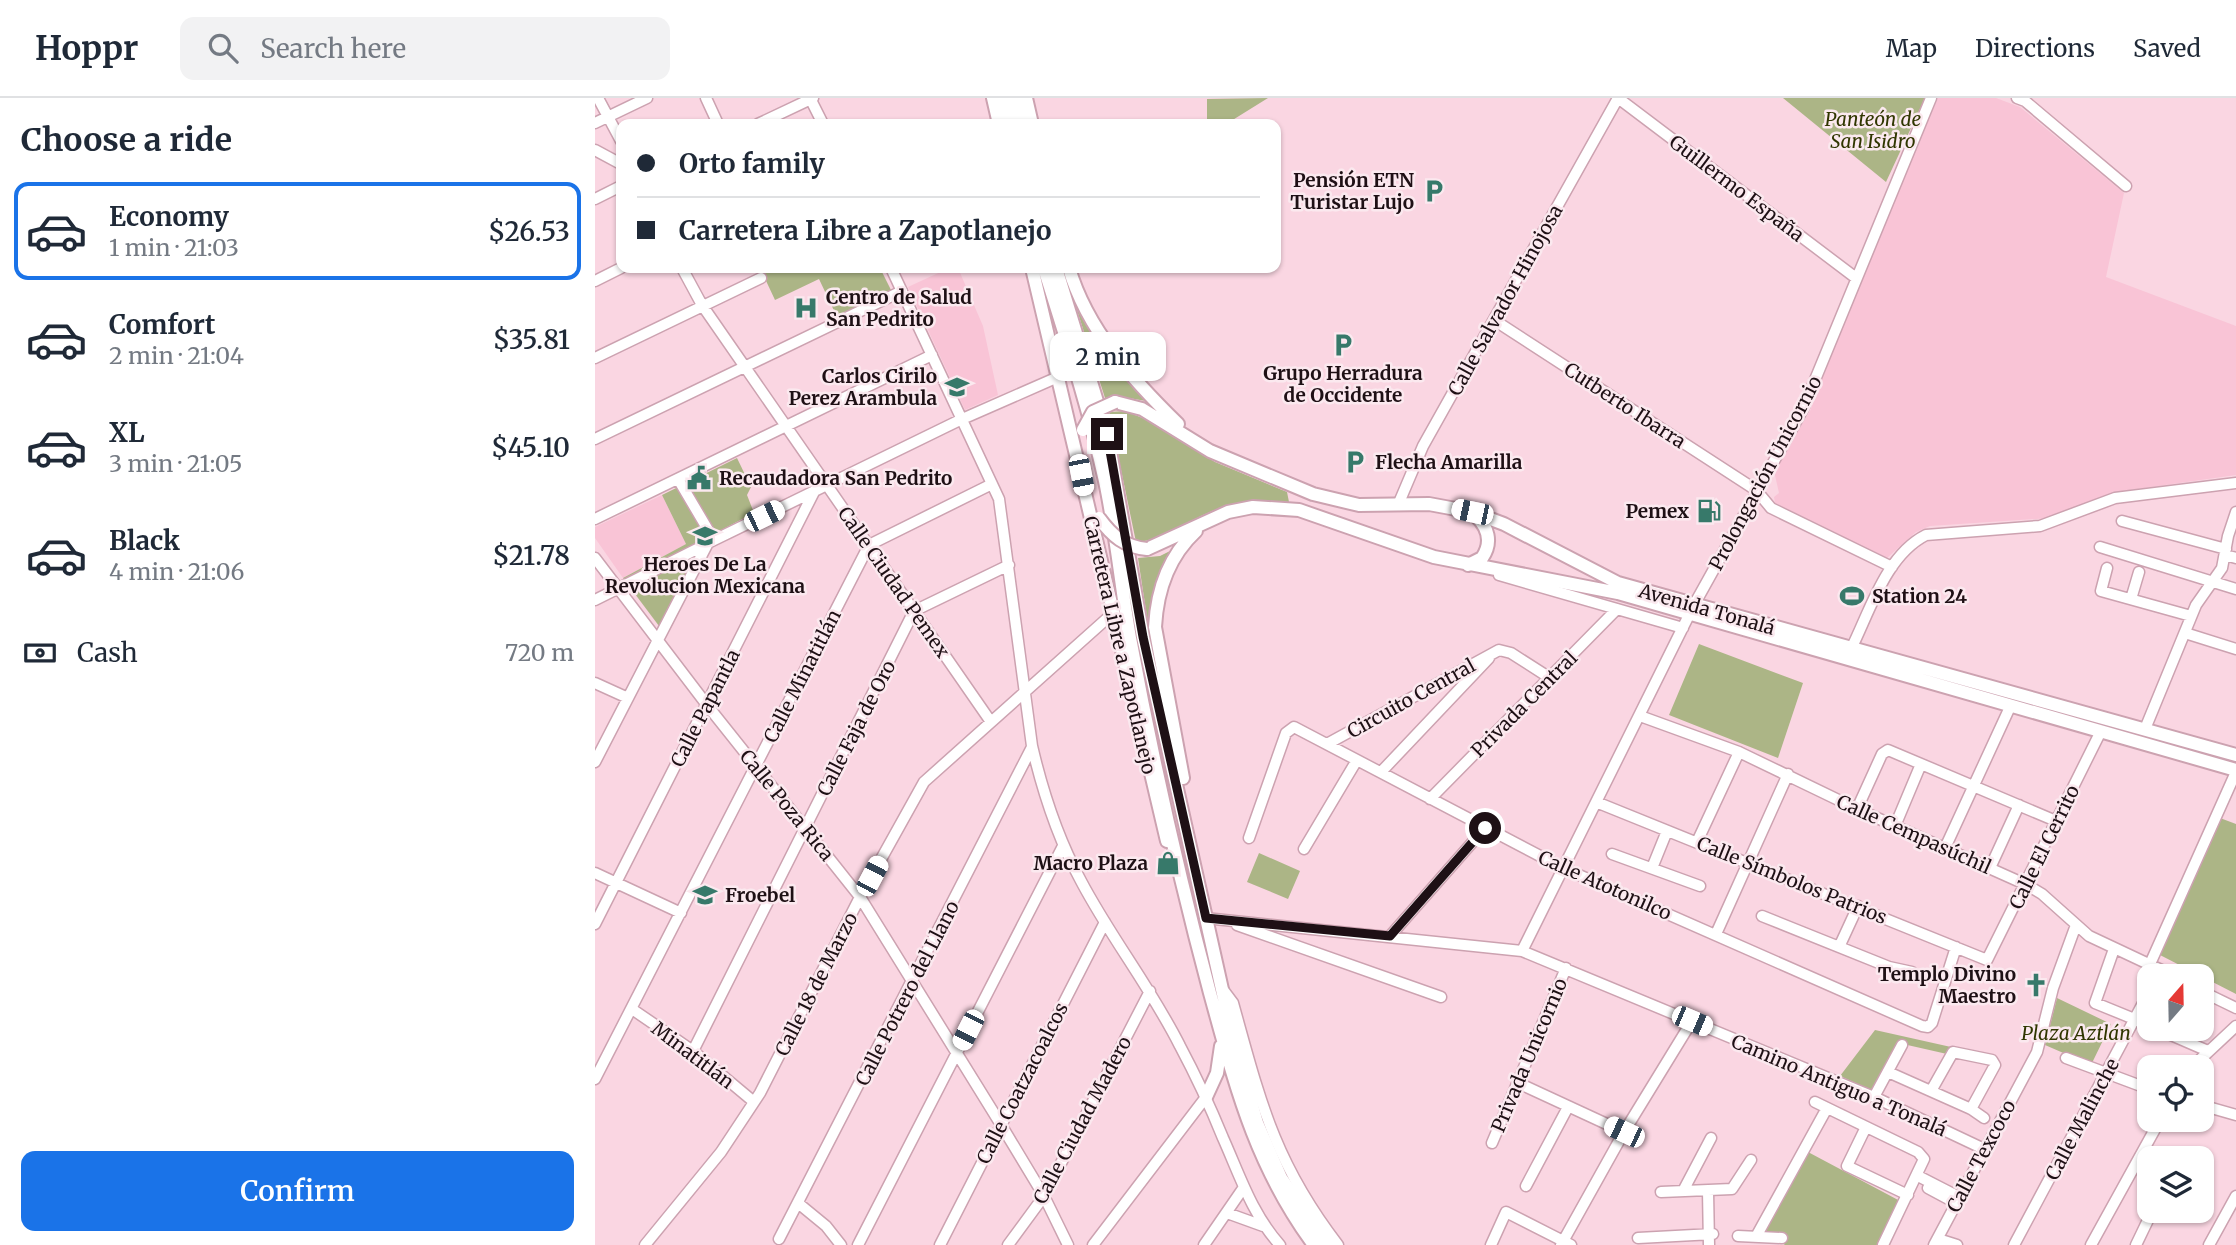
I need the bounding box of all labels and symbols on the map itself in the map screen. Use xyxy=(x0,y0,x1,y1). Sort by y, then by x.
park label: Panteón de San Isidro xyxy=(1825,107,1921,153)
street label: Guillermo España xyxy=(1665,129,1809,247)
place label: Pensión ETN Turistar Lujo xyxy=(1290,168,1414,214)
parking icon: Pensión ETN Turistar Lujo xyxy=(1420,177,1448,205)
street label: Calle Salvador Hinojosa xyxy=(1442,200,1568,400)
place label: Centro de Salud San Pedrito xyxy=(826,285,972,331)
hospital icon: Centro de Salud San Pedrito xyxy=(792,294,820,322)
parking icon: Grupo Herradura de Occidente xyxy=(1329,331,1357,359)
callout: 2 min xyxy=(1049,332,1165,382)
street label: Cutberto Ibarra xyxy=(1560,357,1690,453)
place label: Grupo Herradura de Occidente xyxy=(1263,361,1423,407)
place label: Carlos Cirilo Perez Arambula xyxy=(788,364,937,410)
street label: Prolongación Unicornio xyxy=(1703,372,1827,574)
school or university icon: Carlos Cirilo Perez Arambula xyxy=(943,373,971,401)
route end xyxy=(1091,418,1123,450)
parking icon: Flecha Amarilla xyxy=(1341,448,1369,476)
place label: Flecha Amarilla xyxy=(1375,450,1523,474)
car xyxy=(1067,452,1096,498)
public building icon: Recaudadora San Pedrito xyxy=(685,464,713,492)
place label: Recaudadora San Pedrito xyxy=(719,466,952,490)
car xyxy=(741,497,788,535)
car xyxy=(1450,497,1495,527)
fuel station icon: Pemex xyxy=(1695,497,1723,525)
place label: Pemex xyxy=(1625,499,1689,523)
street label: Calle Ciudad Pemex xyxy=(833,502,955,663)
street label: Carretera Libre a Zapotlanejo xyxy=(1079,514,1161,776)
school or university icon: Heroes De La Revolucion Mexicana xyxy=(691,522,719,550)
place label: Heroes De La Revolucion Mexicana xyxy=(605,552,806,598)
street label: Avenida Tonalá xyxy=(1635,578,1778,640)
sports icon: Station 24 xyxy=(1838,582,1866,610)
place label: Station 24 xyxy=(1872,584,1967,608)
street label: Calle Minatitlán xyxy=(758,605,846,747)
street label: Calle Papantla xyxy=(665,645,745,771)
street label: Privada Central xyxy=(1466,646,1582,762)
street label: Circuito Central xyxy=(1343,653,1479,743)
street label: Calle Faja de Oro xyxy=(811,656,901,800)
street label: Calle Poza Rica xyxy=(735,744,839,866)
street label: Calle El Cerrito xyxy=(2004,781,2084,913)
street label: Calle Cempasúchil xyxy=(1833,789,1995,879)
route start xyxy=(1469,812,1501,844)
street label: Calle Símbolos Patrios xyxy=(1693,831,1891,929)
street label: Calle Atotonilco xyxy=(1535,845,1675,925)
shop icon: Macro Plaza xyxy=(1154,849,1182,877)
place label: Macro Plaza xyxy=(1033,851,1148,875)
car xyxy=(853,853,892,899)
school or university icon: Froebel xyxy=(691,881,719,909)
place label: Froebel xyxy=(725,883,795,907)
street label: Calle Potrero del Llano xyxy=(850,896,964,1090)
street label: Calle 18 de Marzo xyxy=(769,908,863,1060)
place label: Templo Divino Maestro xyxy=(1878,962,2016,1008)
north arrow xyxy=(2137,964,2214,1041)
church icon: Templo Divino Maestro xyxy=(2022,971,2050,999)
street label: Privada Unicornio xyxy=(1486,974,1572,1136)
street label: Calle Coatzacoalcos xyxy=(971,998,1073,1168)
car xyxy=(1669,1003,1716,1039)
car xyxy=(950,1007,987,1053)
street label: Minatitlán xyxy=(647,1016,739,1094)
park label: Plaza Aztlán xyxy=(2021,1021,2131,1045)
street label: Camino Antiguo a Tonalá xyxy=(1728,1029,1950,1141)
street label: Calle Ciudad Madero xyxy=(1028,1032,1136,1208)
street label: Calle Malinche xyxy=(2040,1054,2124,1184)
street label: Calle Texcoco xyxy=(1941,1096,2021,1216)
car xyxy=(1601,1114,1648,1150)

